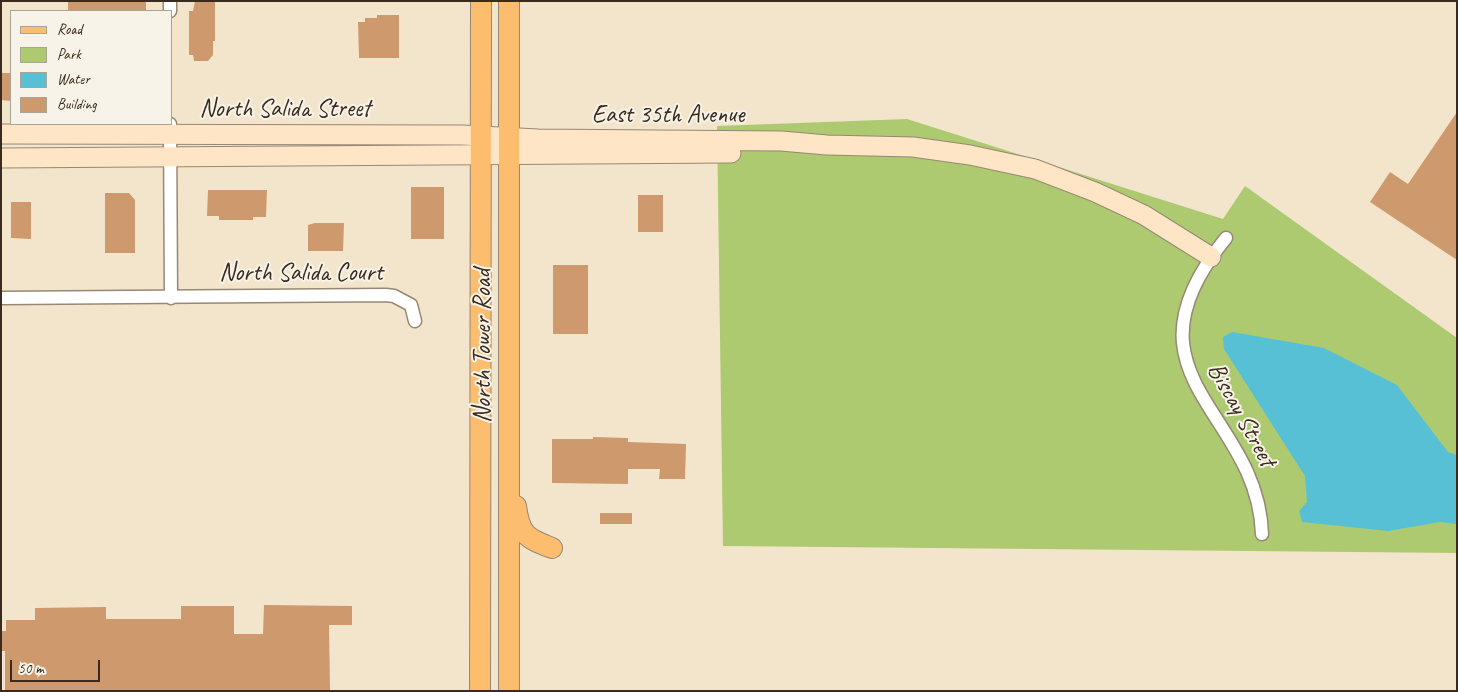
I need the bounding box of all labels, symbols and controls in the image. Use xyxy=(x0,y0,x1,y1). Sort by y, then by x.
legend xyxy=(10,10,172,125)
text: Road xyxy=(57,20,82,39)
text: Park xyxy=(57,45,81,64)
text: Water xyxy=(57,70,90,89)
street label: North Salida Street xyxy=(200,94,370,124)
text: Building xyxy=(57,95,96,114)
street label: East 35th Avenue xyxy=(592,100,744,130)
street label: North Salida Court xyxy=(219,258,383,288)
street label: North Tower Road xyxy=(468,269,498,423)
street label: Biscay Street xyxy=(1200,358,1282,472)
scale bar xyxy=(12,650,102,682)
text: 50 m xyxy=(18,659,44,678)

